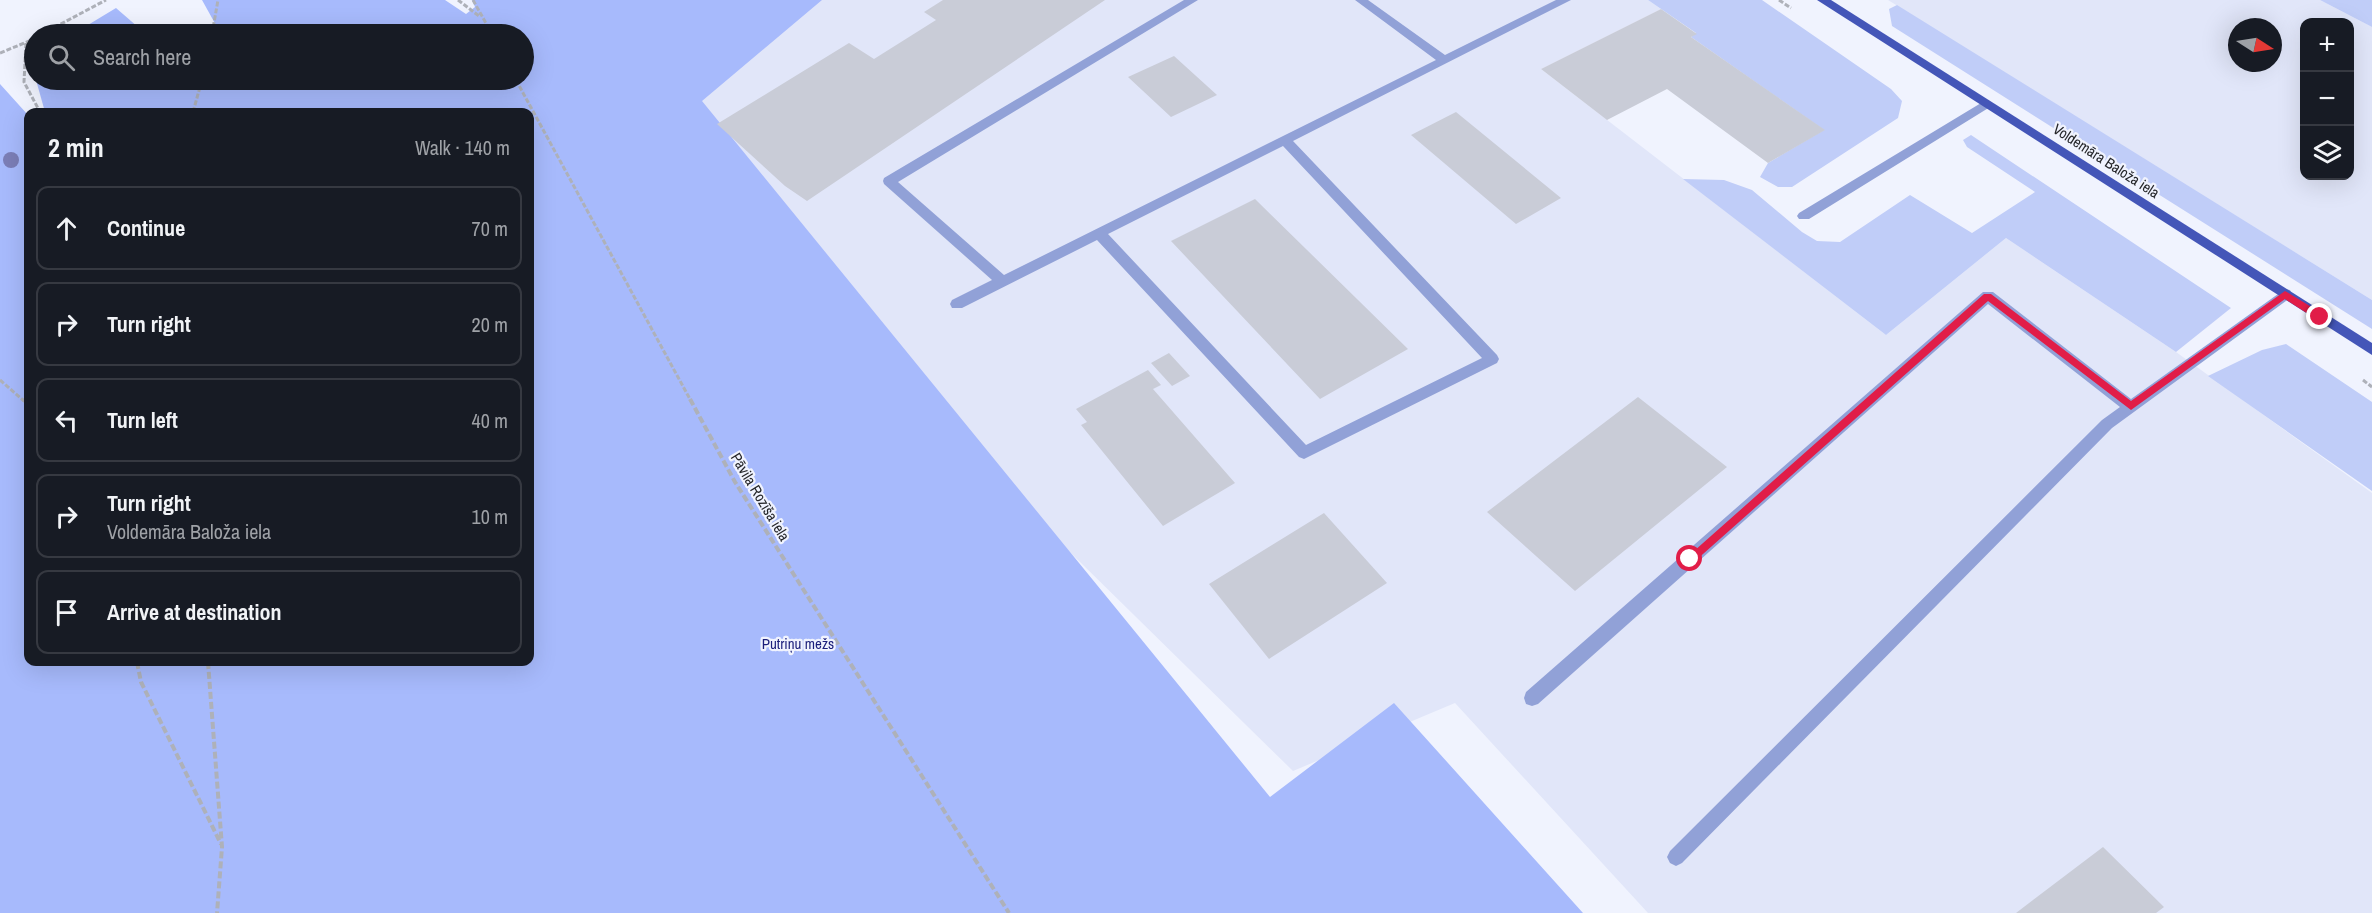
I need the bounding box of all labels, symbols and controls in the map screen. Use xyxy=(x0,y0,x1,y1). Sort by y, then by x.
north arrow xyxy=(2228,18,2282,72)
map controls xyxy=(2300,18,2354,180)
button: + xyxy=(2300,18,2354,72)
search box xyxy=(24,24,534,90)
icon: search xyxy=(45,41,78,74)
text: Search here xyxy=(93,42,191,72)
button: − xyxy=(2300,72,2354,126)
street label: Voldemāra Baloža iela xyxy=(2049,118,2164,203)
button: layers xyxy=(2300,126,2354,180)
text: 2 min xyxy=(48,130,104,165)
text: Walk · 140 m xyxy=(415,134,510,161)
icon: ahead xyxy=(50,212,83,245)
text: Continue xyxy=(107,213,185,243)
text: 70 m xyxy=(472,215,508,242)
route end xyxy=(2306,303,2332,329)
icon: right xyxy=(50,308,83,341)
text: Turn right xyxy=(107,309,191,339)
text: 20 m xyxy=(472,311,508,338)
icon: left xyxy=(50,404,83,437)
text: Turn left xyxy=(107,405,178,435)
text: 40 m xyxy=(472,407,508,434)
street label: Pāvila Rozīša iela xyxy=(726,449,795,545)
text: Turn right xyxy=(107,488,191,518)
icon: right xyxy=(50,500,83,533)
text: 10 m xyxy=(472,503,508,530)
text: Voldemāra Baloža iela xyxy=(107,518,271,545)
route start xyxy=(1676,545,1702,571)
icon: arrive xyxy=(50,596,83,629)
text: Arrive at destination xyxy=(107,597,281,627)
park label: Putriņu mežs xyxy=(762,633,834,654)

